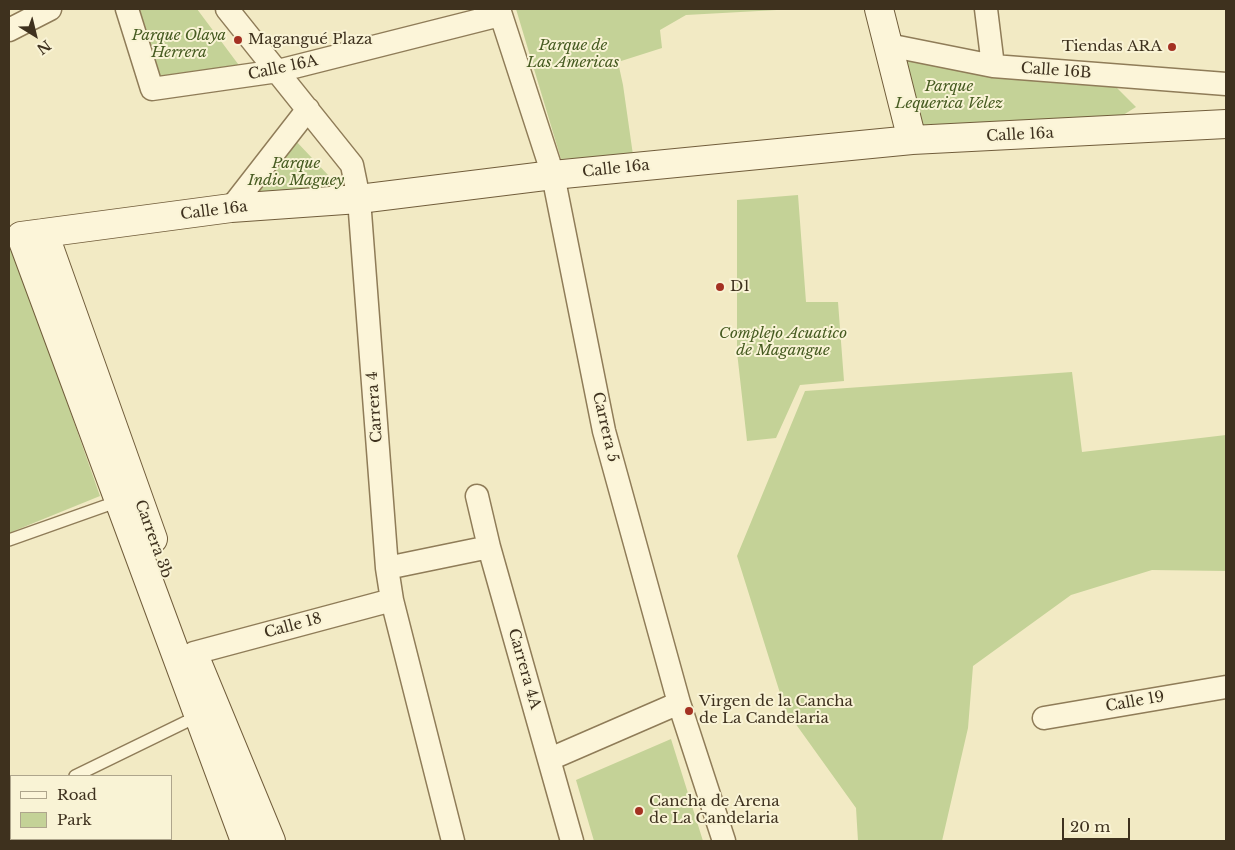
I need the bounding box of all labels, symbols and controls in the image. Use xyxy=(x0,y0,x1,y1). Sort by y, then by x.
north arrow xyxy=(10,10,60,60)
park label: Parque Olaya Herrera xyxy=(132,27,226,62)
place label: Magangué Plaza xyxy=(248,31,372,49)
marker: Magangué Plaza xyxy=(232,34,244,46)
text: N xyxy=(33,36,54,58)
park label: Parque de Las Americas xyxy=(527,37,619,72)
place label: Tiendas ARA xyxy=(1062,38,1162,56)
marker: Tiendas ARA xyxy=(1166,41,1178,53)
street label: Calle 16A xyxy=(246,52,320,84)
street label: Calle 16B xyxy=(1020,60,1092,82)
park label: Parque Lequerica Velez xyxy=(895,78,1003,113)
street label: Calle 16a xyxy=(986,124,1054,146)
park label: Parque Indio Maguey xyxy=(248,155,344,190)
street label: Calle 16a xyxy=(581,157,651,181)
street label: Calle 16a xyxy=(179,198,249,224)
place label: D1 xyxy=(730,278,750,296)
marker: D1 xyxy=(714,281,726,293)
park label: Complejo Acuatico de Magangue xyxy=(719,325,847,360)
street label: Carrera 4 xyxy=(364,371,386,443)
street label: Carrera 5 xyxy=(588,390,622,464)
street label: Carrera 3b xyxy=(131,497,175,581)
street label: Calle 18 xyxy=(262,610,324,642)
street label: Carrera 4A xyxy=(504,627,544,711)
street label: Calle 19 xyxy=(1104,688,1166,716)
place label: Virgen de la Cancha de La Candelaria xyxy=(699,693,853,728)
marker: Virgen de la Cancha de La Candelaria xyxy=(683,705,695,717)
legend xyxy=(10,775,172,840)
text: Road xyxy=(57,785,97,804)
place label: Cancha de Arena de La Candelaria xyxy=(649,793,779,828)
marker: Cancha de Arena de La Candelaria xyxy=(633,805,645,817)
scale bar xyxy=(1065,808,1132,840)
text: Park xyxy=(57,810,92,829)
text: 20 m xyxy=(1070,817,1110,836)

